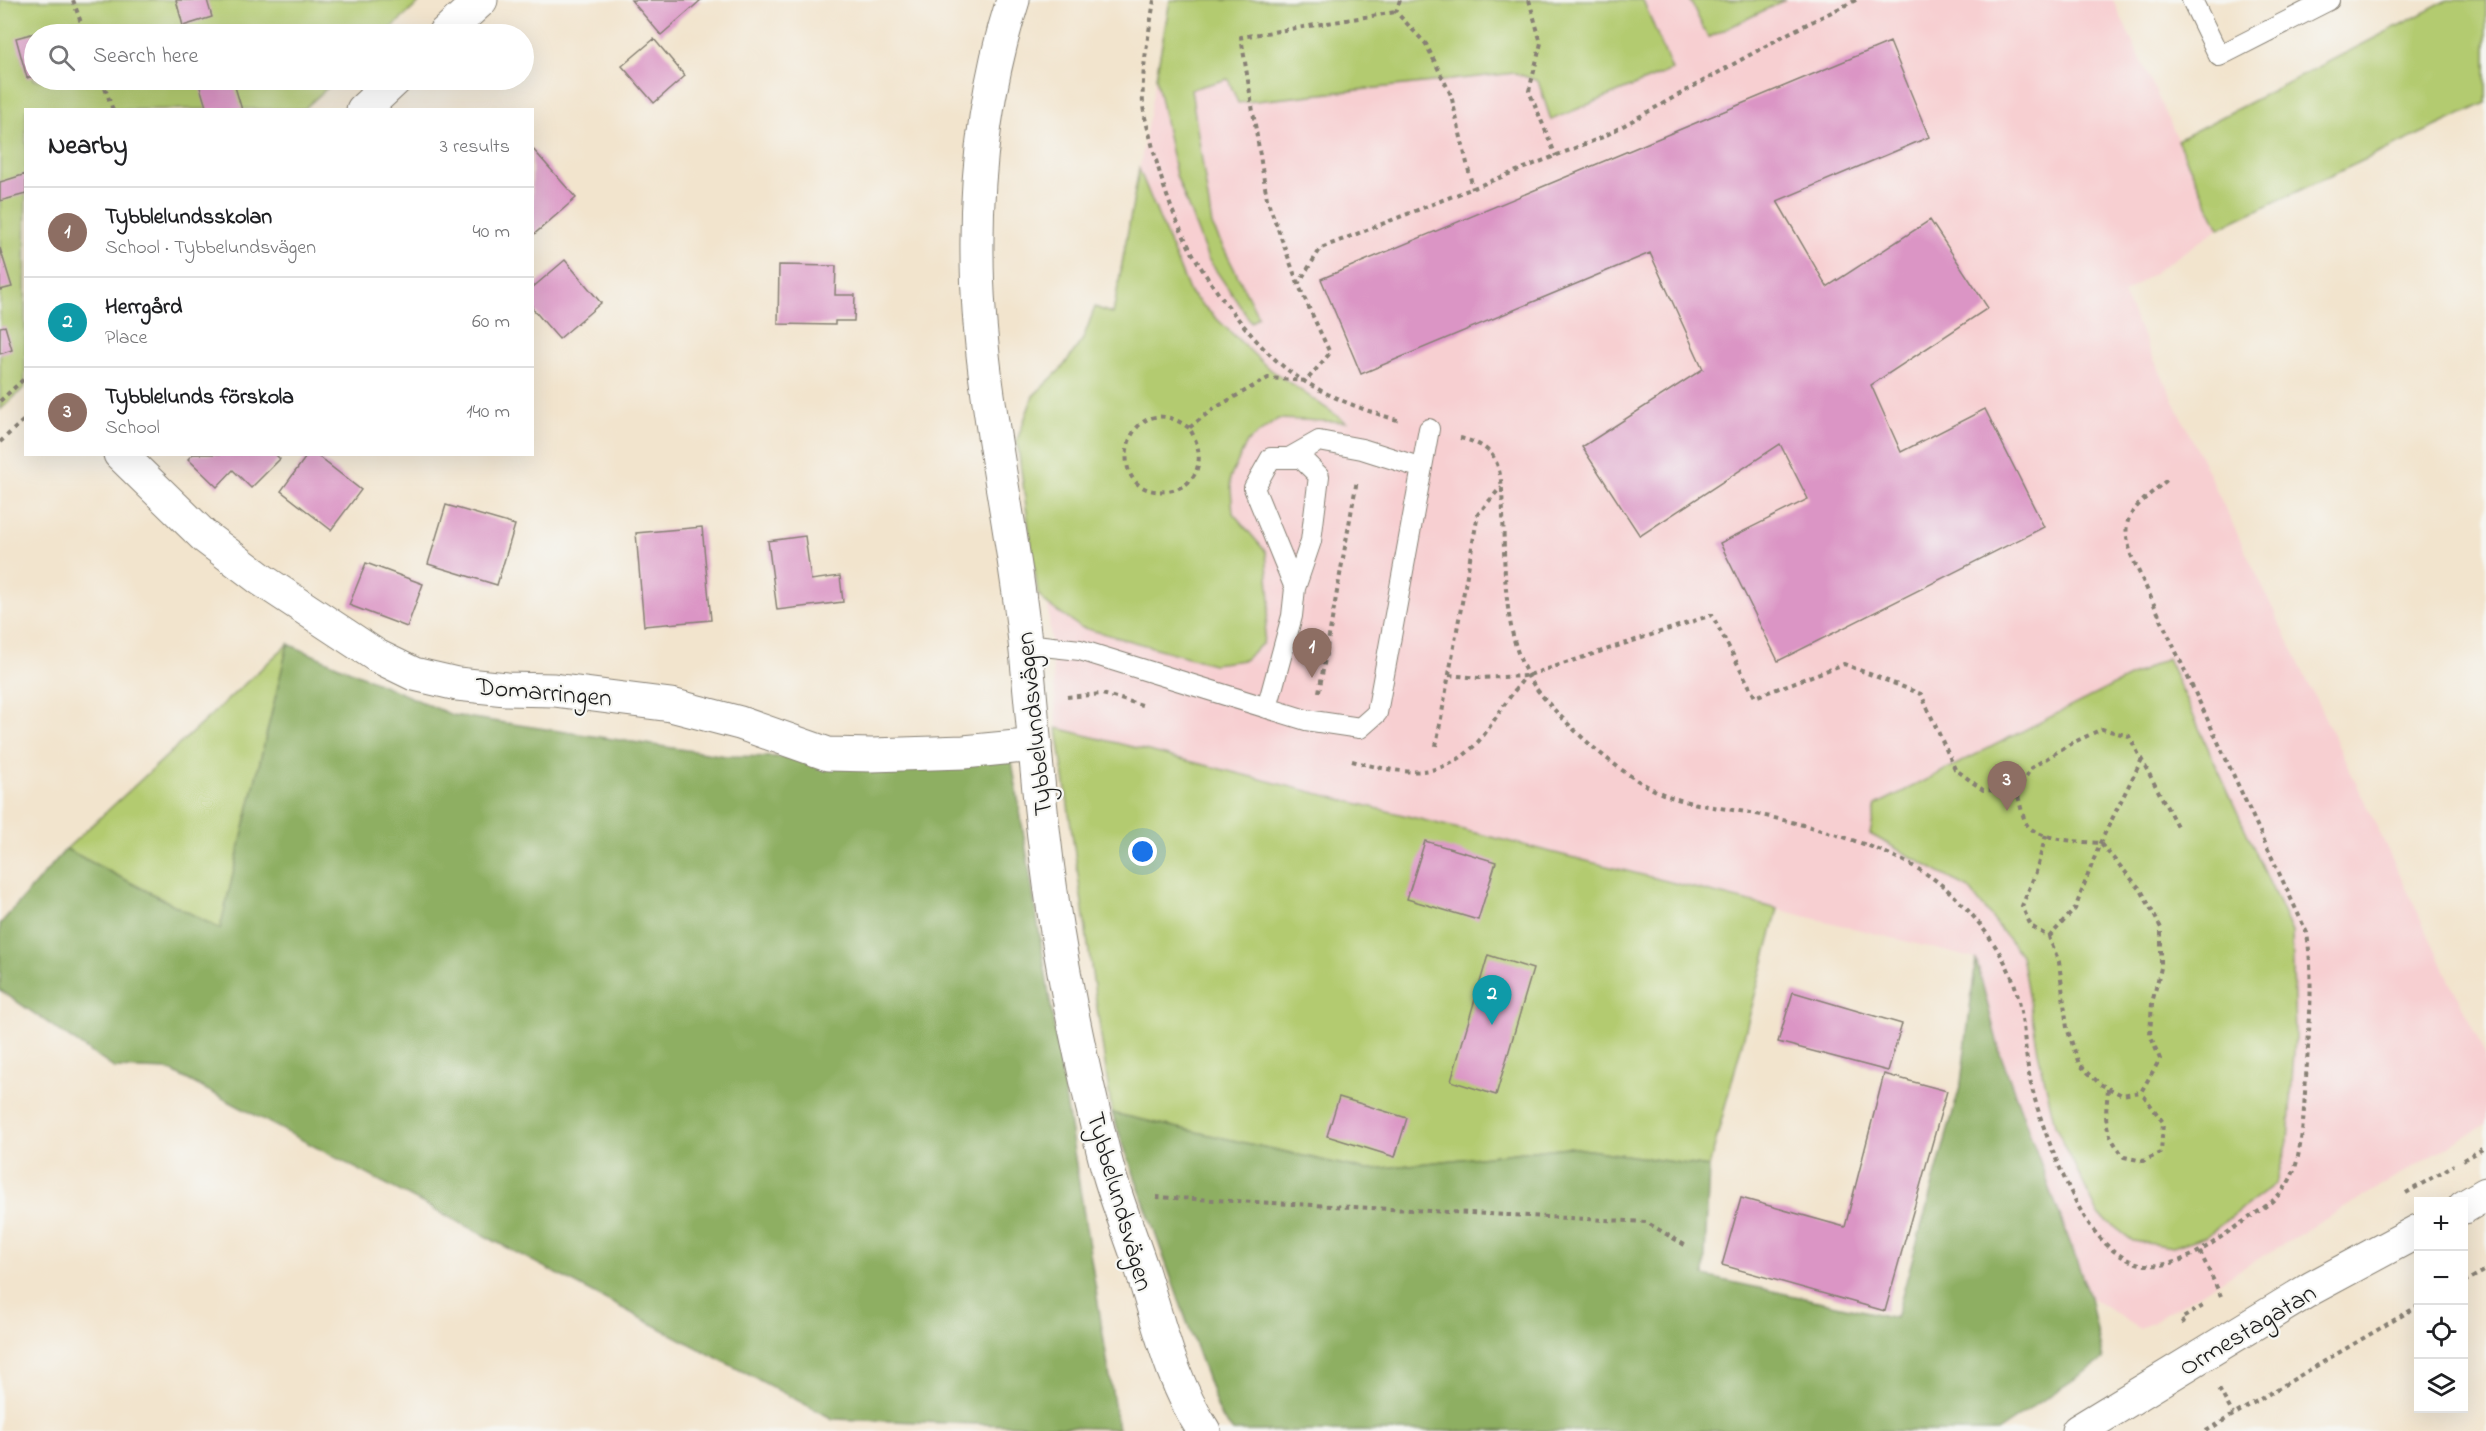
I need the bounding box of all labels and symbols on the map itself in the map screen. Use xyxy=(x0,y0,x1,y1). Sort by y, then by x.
pin: 1 xyxy=(1292,628,1332,678)
street label: Tybbelundsvägen xyxy=(1007,630,1065,818)
street label: Domarringen xyxy=(473,669,613,719)
pin: 3 xyxy=(1988,762,2026,811)
your location xyxy=(1128,837,1157,866)
pin: 2 xyxy=(1472,976,1512,1025)
street label: Tybbelundsvägen xyxy=(1074,1108,1162,1296)
street label: Ormestagatan xyxy=(2173,1276,2324,1388)

